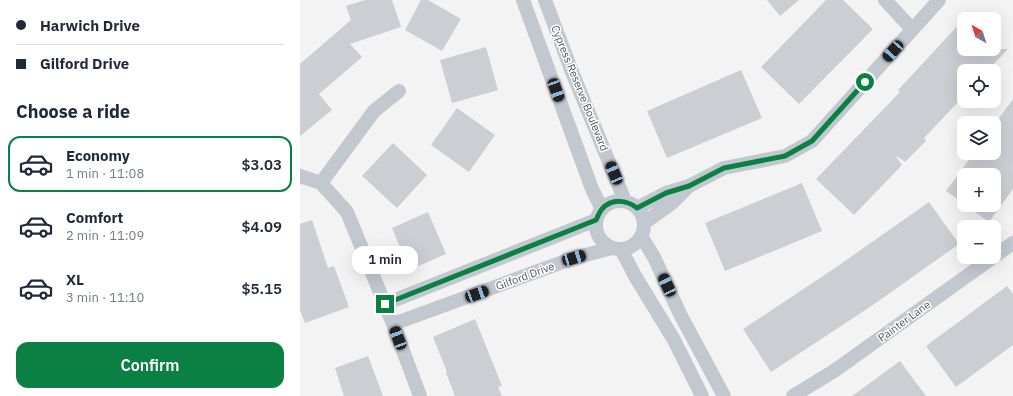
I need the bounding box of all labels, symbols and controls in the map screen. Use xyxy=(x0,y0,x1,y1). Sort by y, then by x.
north arrow xyxy=(957,12,1001,56)
map controls xyxy=(957,12,1001,264)
text: Harwich Drive xyxy=(40,16,140,35)
street label: Cypress Reserve Boulevard xyxy=(548,23,612,153)
car xyxy=(881,38,905,64)
text: Gilford Drive xyxy=(40,54,129,73)
button: locate xyxy=(957,64,1001,108)
route start xyxy=(856,73,874,91)
car xyxy=(546,77,566,103)
text: Choose a ride xyxy=(16,100,130,123)
button: layers xyxy=(957,116,1001,160)
icon: car xyxy=(18,146,54,182)
text: Economy xyxy=(66,146,130,165)
text: $3.03 xyxy=(242,155,282,174)
car xyxy=(604,160,624,186)
text: 1 min · 11:08 xyxy=(66,165,144,182)
button: + xyxy=(957,168,1001,212)
icon: car xyxy=(18,208,54,244)
text: Comfort xyxy=(66,208,123,227)
text: $4.09 xyxy=(242,217,282,236)
button: − xyxy=(957,220,1001,264)
text: 2 min · 11:09 xyxy=(66,227,144,244)
callout: 1 min xyxy=(352,246,418,274)
car xyxy=(561,249,587,267)
text: 1 min xyxy=(368,251,402,268)
street label: Gilford Drive xyxy=(494,259,556,293)
icon: car xyxy=(18,270,54,306)
text: XL xyxy=(66,270,84,289)
car xyxy=(656,272,678,298)
text: $5.15 xyxy=(242,279,282,298)
car xyxy=(464,284,490,304)
text: 3 min · 11:10 xyxy=(66,289,144,306)
route end xyxy=(376,295,394,313)
street label: Painter Lane xyxy=(875,297,933,345)
car xyxy=(388,325,408,351)
button: Confirm xyxy=(16,342,284,388)

